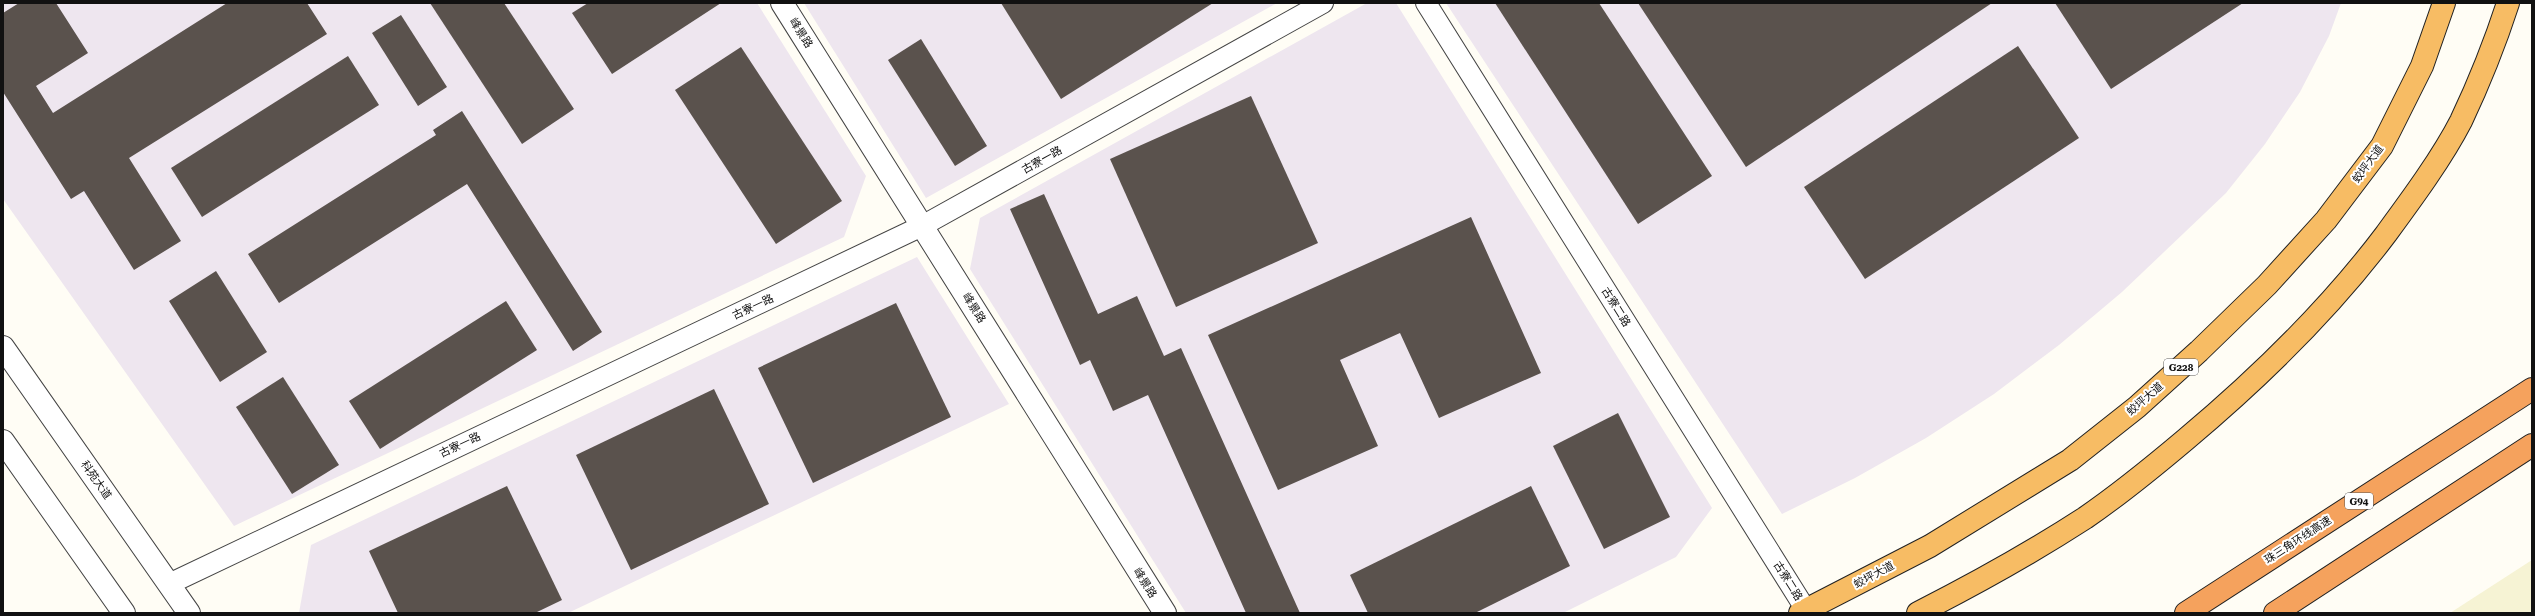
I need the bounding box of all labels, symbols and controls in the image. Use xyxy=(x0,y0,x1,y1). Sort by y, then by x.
street label: 峰景路 xyxy=(787,16,815,50)
street label: 蛟坪大道 xyxy=(2350,142,2386,186)
street label: 古寮一路 xyxy=(1020,144,1064,176)
street label: 古寮二路 xyxy=(1599,285,1633,329)
street label: 峰景路 xyxy=(960,291,988,325)
street label: 古寮一路 xyxy=(730,292,776,322)
road number: G228 xyxy=(2164,359,2198,375)
street label: 蛟坪大道 xyxy=(2124,380,2166,418)
street label: 古寮一路 xyxy=(437,430,483,460)
street label: 科苑大道 xyxy=(78,458,114,502)
road number: G94 xyxy=(2345,493,2373,509)
street label: 珠三角环线高速 xyxy=(2262,514,2334,566)
street label: 古寮二路 xyxy=(1771,559,1805,603)
street label: 蛟坪大道 xyxy=(1852,559,1896,591)
street label: 峰景路 xyxy=(1131,566,1159,600)

